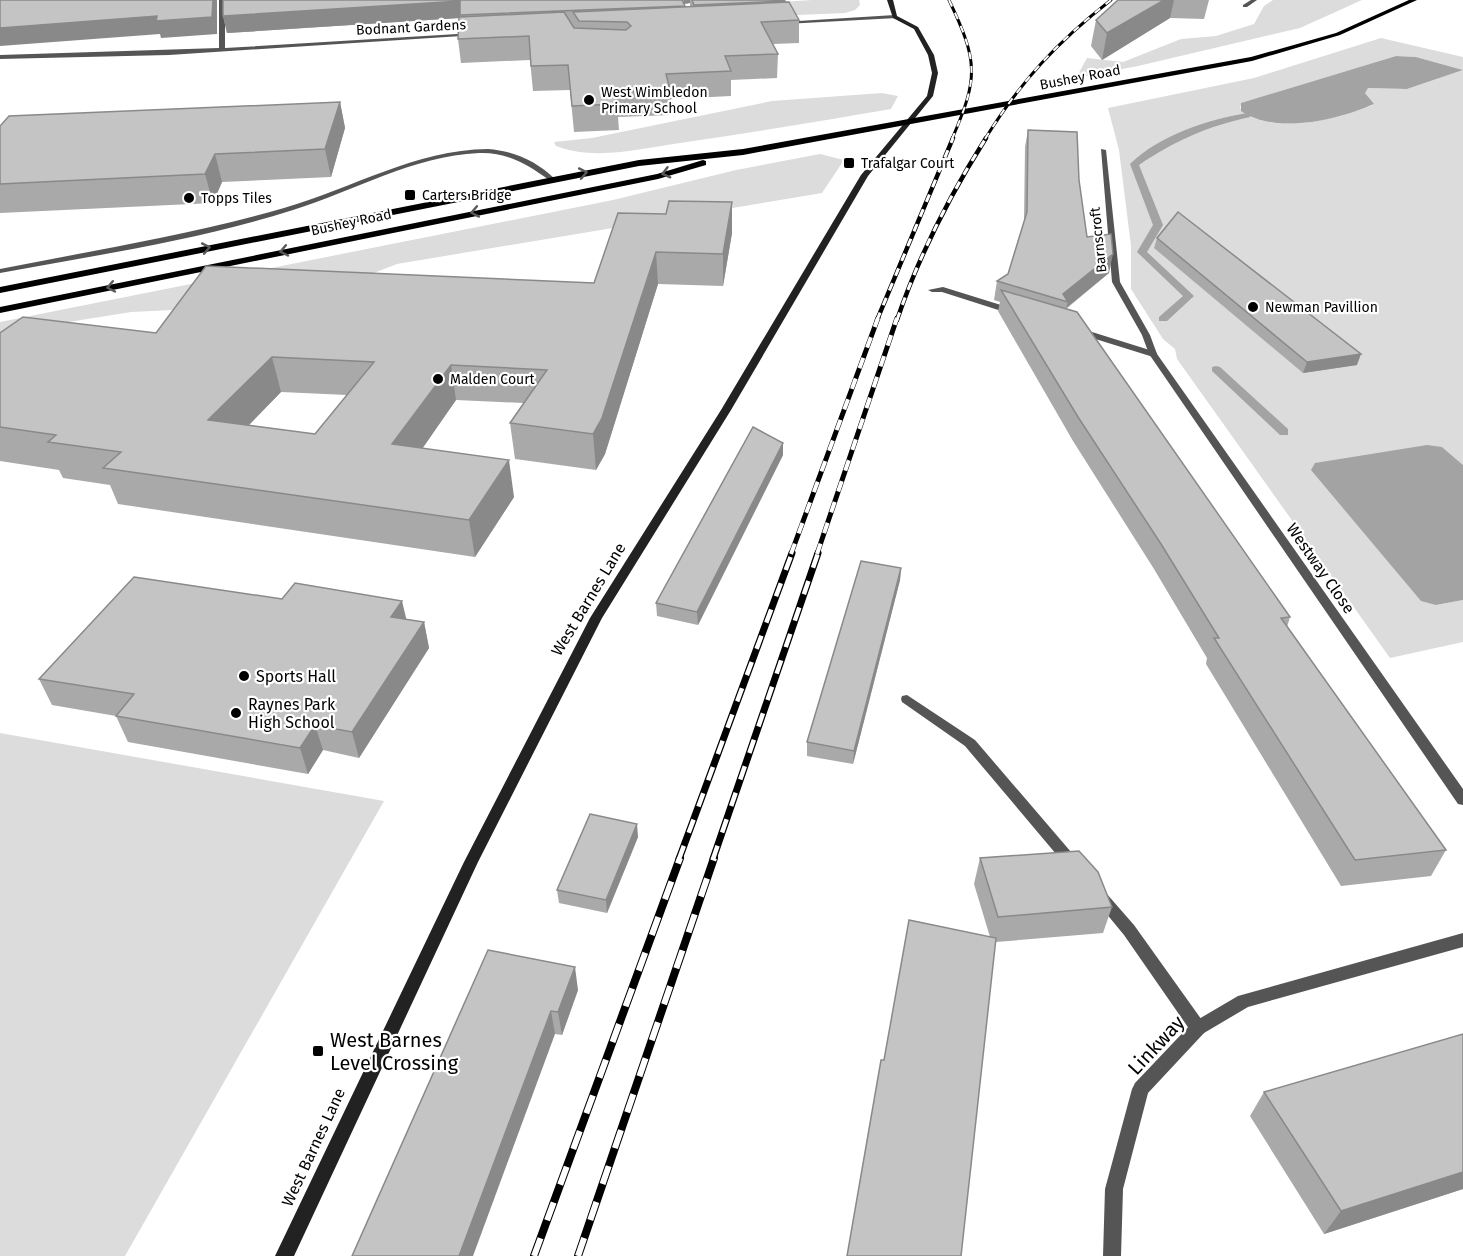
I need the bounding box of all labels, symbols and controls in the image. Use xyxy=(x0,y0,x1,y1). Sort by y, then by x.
street label: Bodnant Gardens xyxy=(356,16,467,39)
street label: Bushey Road xyxy=(1038,61,1122,94)
place label: West Wimbledon Primary School xyxy=(601,84,708,117)
marker: West Wimbledon Primary School xyxy=(582,93,596,107)
place label: Trafalgar Court xyxy=(861,155,955,172)
marker: Trafalgar Court xyxy=(842,156,856,170)
one-way arrow xyxy=(662,166,672,179)
one-way arrow xyxy=(578,167,588,180)
place label: Carters Bridge xyxy=(422,187,512,204)
marker: Carters Bridge xyxy=(403,188,417,202)
place label: Topps Tiles xyxy=(201,190,272,207)
marker: Topps Tiles xyxy=(182,191,196,205)
one-way arrow xyxy=(471,205,481,218)
street label: Barnscroft xyxy=(1087,205,1110,274)
street label: Bushey Road xyxy=(309,206,393,239)
one-way arrow xyxy=(201,242,211,255)
one-way arrow xyxy=(279,244,289,257)
one-way arrow xyxy=(106,279,116,292)
place label: Newman Pavillion xyxy=(1265,299,1378,316)
marker: Newman Pavillion xyxy=(1246,300,1260,314)
place label: Malden Court xyxy=(450,371,536,388)
marker: Malden Court xyxy=(431,372,445,386)
street label: Westway Close xyxy=(1282,519,1359,617)
street label: West Barnes Lane xyxy=(547,539,630,659)
place label: Sports Hall xyxy=(256,667,336,686)
marker: Sports Hall xyxy=(237,669,251,683)
place label: Raynes Park High School xyxy=(248,695,336,732)
marker: Raynes Park High School xyxy=(229,706,243,720)
street label: Linkway xyxy=(1123,1010,1189,1080)
place label: West Barnes Level Crossing xyxy=(330,1028,459,1075)
marker: West Barnes Level Crossing xyxy=(311,1044,325,1058)
street label: West Barnes Lane xyxy=(278,1085,349,1209)

